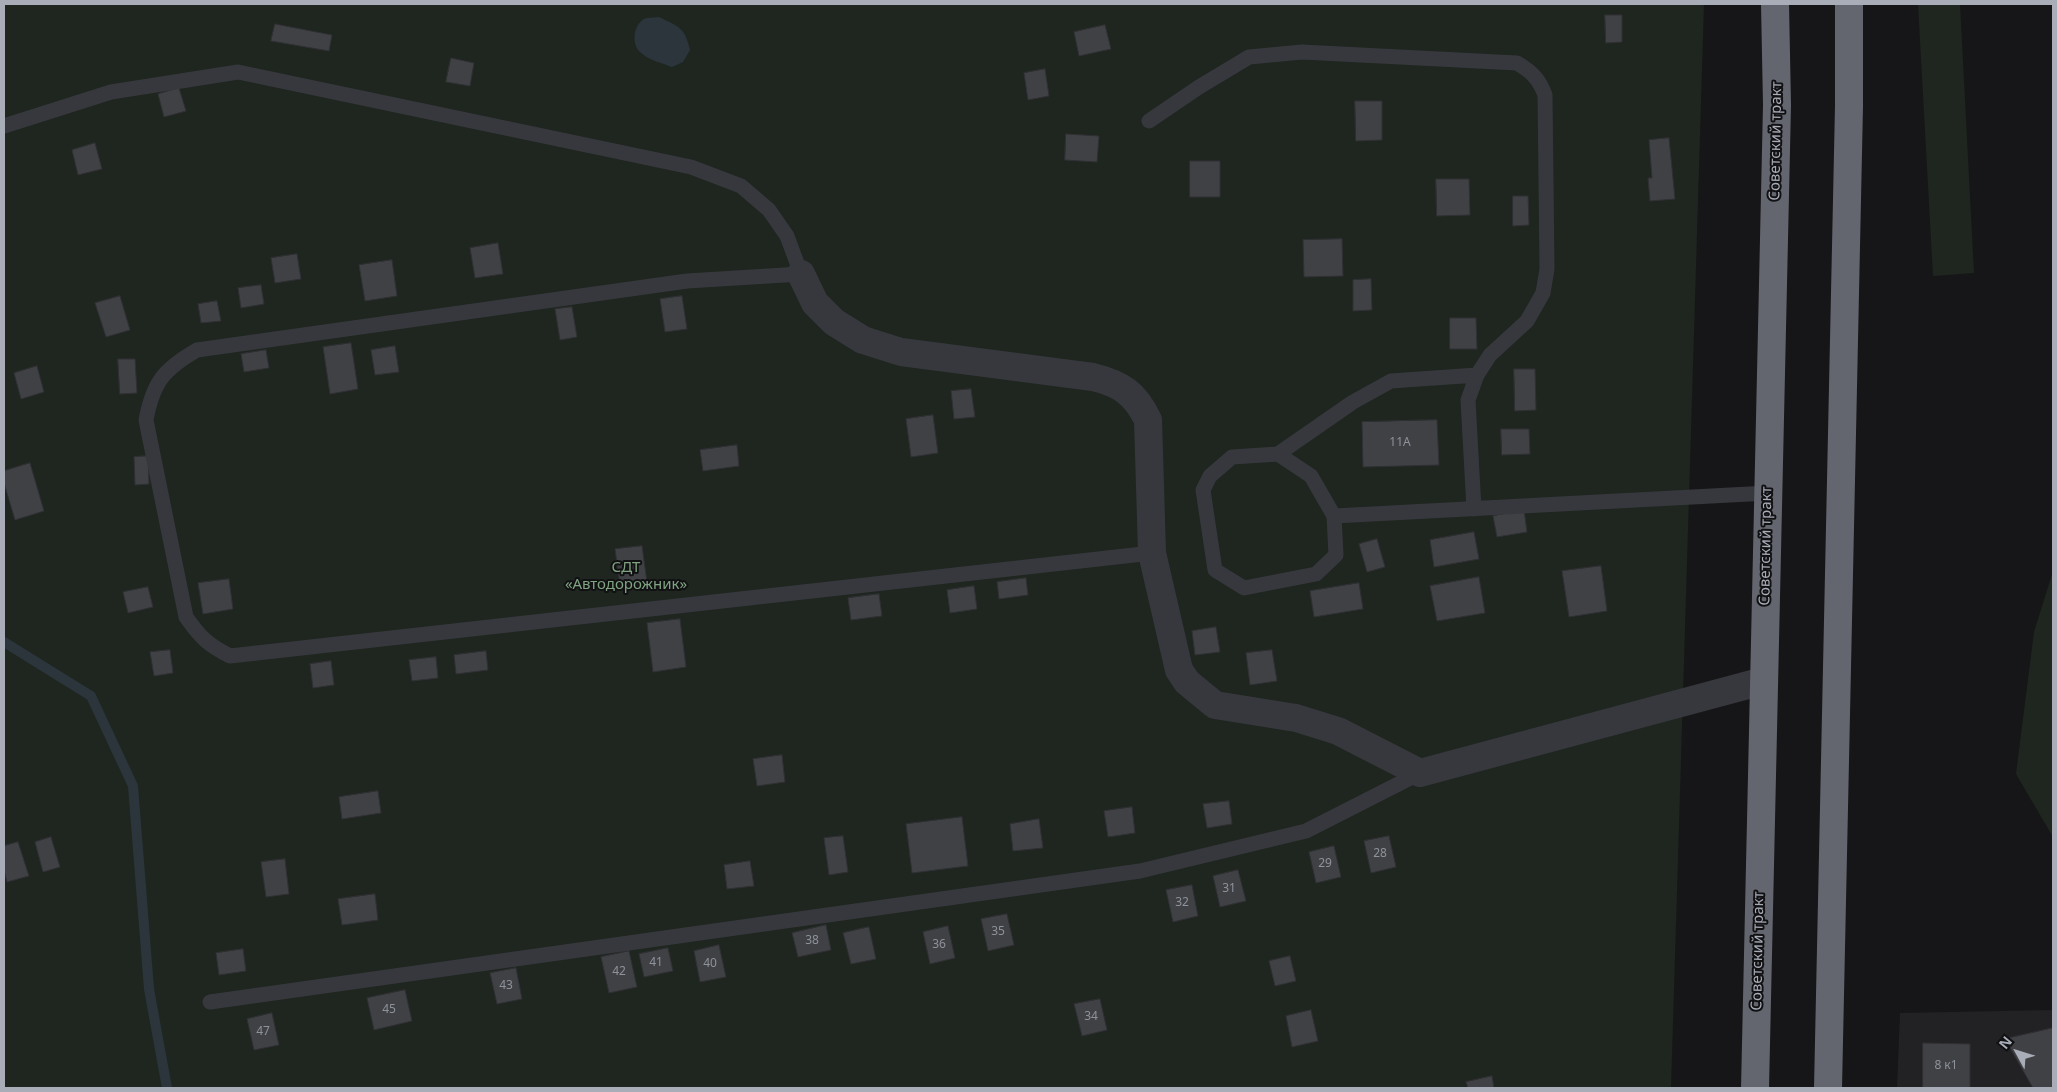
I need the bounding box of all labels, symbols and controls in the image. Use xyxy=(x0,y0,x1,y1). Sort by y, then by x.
street label: Советский тракт xyxy=(1766,81,1786,201)
house number: 11А xyxy=(1389,436,1411,450)
street label: Советский тракт xyxy=(1756,486,1776,606)
park label: СДТ «Автодорожник» xyxy=(565,559,687,594)
house number: 28 xyxy=(1373,847,1387,861)
house number: 29 xyxy=(1318,857,1332,871)
house number: 31 xyxy=(1222,882,1236,896)
street label: Советский тракт xyxy=(1748,891,1768,1011)
house number: 32 xyxy=(1175,896,1189,910)
house number: 35 xyxy=(991,925,1005,939)
house number: 38 xyxy=(805,934,819,948)
house number: 36 xyxy=(932,938,946,952)
house number: 41 xyxy=(649,956,663,970)
house number: 40 xyxy=(703,957,717,971)
house number: 42 xyxy=(612,965,626,979)
house number: 43 xyxy=(499,979,513,993)
house number: 45 xyxy=(382,1003,396,1017)
house number: 34 xyxy=(1084,1010,1098,1024)
house number: 47 xyxy=(256,1025,270,1039)
north arrow xyxy=(1992,1027,2042,1077)
text: N xyxy=(1994,1032,2016,1053)
house number: 8 к1 xyxy=(1934,1059,1958,1073)

